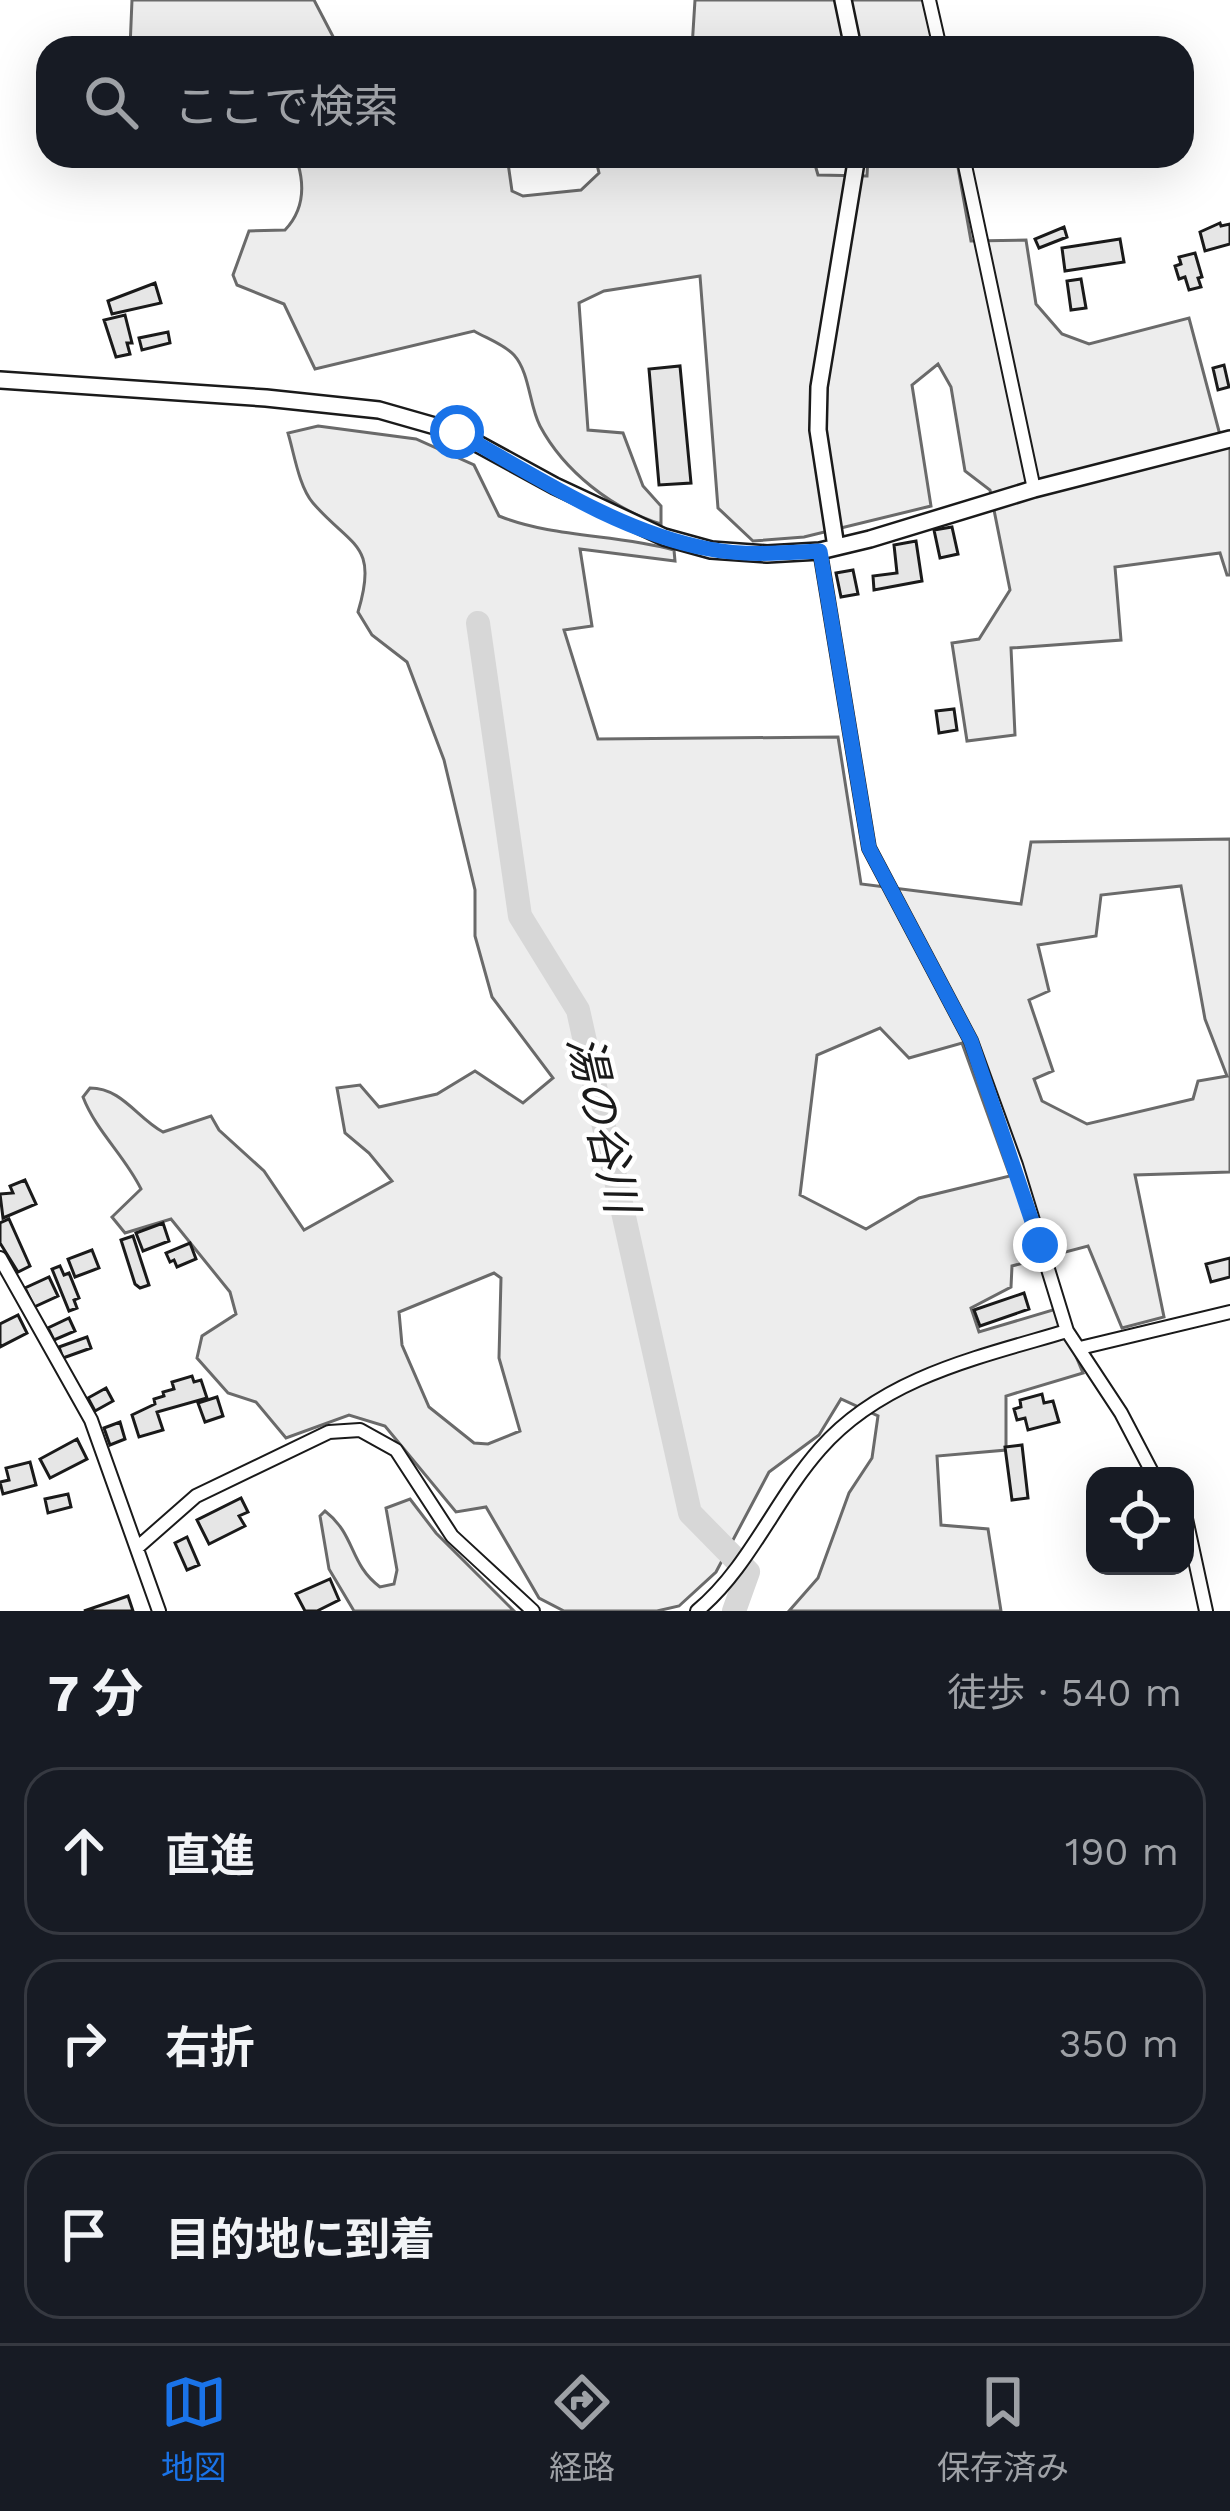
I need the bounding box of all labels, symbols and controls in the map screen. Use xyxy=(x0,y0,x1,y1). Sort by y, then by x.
search box xyxy=(36,36,1194,168)
icon: search xyxy=(78,69,144,135)
text: ここで検索 xyxy=(174,80,399,133)
route start xyxy=(430,405,484,459)
water label: 湯の谷川 xyxy=(557,1030,650,1222)
route end xyxy=(1013,1218,1067,1272)
map controls xyxy=(1086,1467,1194,1575)
button: locate xyxy=(1086,1467,1194,1575)
text: 7 分 xyxy=(48,1664,143,1723)
text: 徒歩 · 540 m xyxy=(947,1670,1182,1715)
icon: ahead xyxy=(51,1818,117,1884)
text: 直進 xyxy=(165,1829,255,1882)
text: 190 m xyxy=(1065,1829,1179,1874)
icon: right xyxy=(51,2010,117,2076)
text: 右折 xyxy=(165,2021,255,2074)
text: 350 m xyxy=(1059,2021,1179,2066)
icon: arrive xyxy=(51,2202,117,2268)
text: 目的地に到着 xyxy=(165,2213,435,2266)
tab: 地図 xyxy=(161,2369,227,2489)
tab: 経路 xyxy=(549,2369,615,2489)
tab: 保存済み xyxy=(937,2369,1069,2489)

